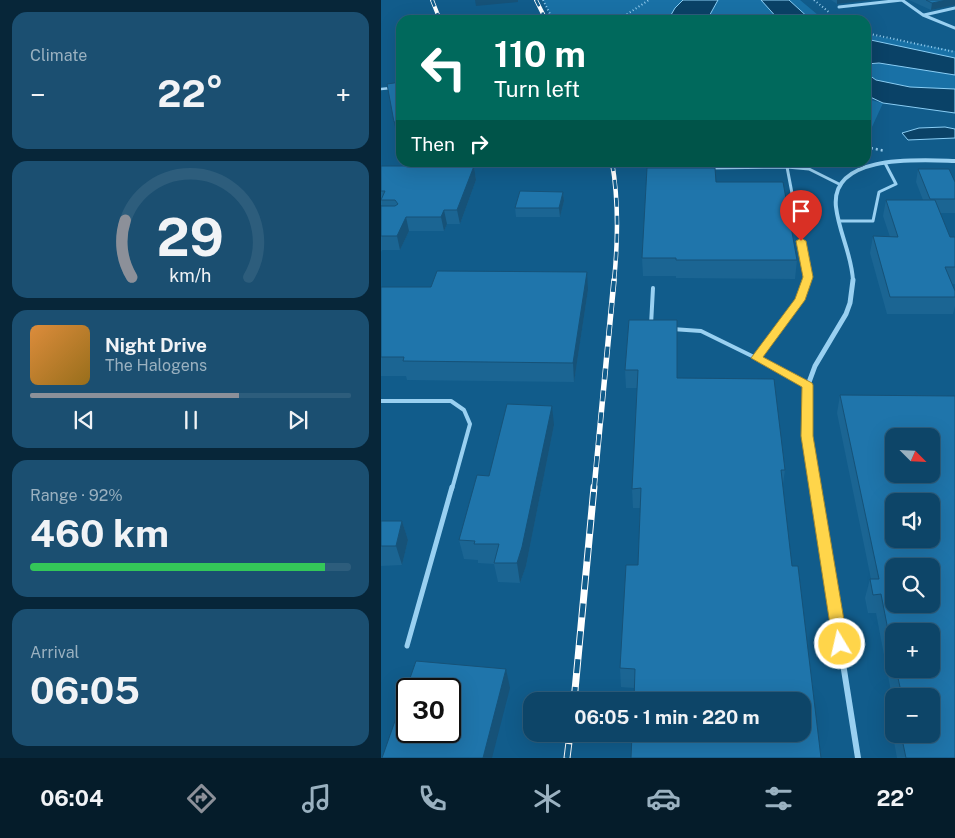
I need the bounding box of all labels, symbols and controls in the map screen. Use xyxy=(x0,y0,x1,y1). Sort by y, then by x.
text: 110 m xyxy=(494,34,586,75)
icon: left xyxy=(411,35,476,100)
text: Climate xyxy=(30,46,87,65)
text: 22° xyxy=(157,71,224,116)
text: Turn left xyxy=(494,76,580,102)
text: − xyxy=(30,78,46,111)
text: + xyxy=(335,78,351,111)
icon: right xyxy=(465,130,493,158)
text: Then xyxy=(411,133,455,155)
pin xyxy=(780,190,822,241)
icon: arrive xyxy=(787,197,815,225)
text: 29 xyxy=(157,207,224,268)
text: km/h xyxy=(169,265,212,286)
text: Night Drive xyxy=(105,334,207,356)
text: The Halogens xyxy=(105,356,207,375)
icon: previous xyxy=(70,406,98,434)
icon: pause xyxy=(177,406,205,434)
icon: next xyxy=(284,406,312,434)
north arrow xyxy=(885,428,940,482)
map controls xyxy=(885,428,940,743)
text: Range · 92% xyxy=(30,486,123,505)
button: sound xyxy=(885,493,940,548)
text: 460 km xyxy=(30,511,169,556)
button: search xyxy=(885,558,940,613)
position arrow xyxy=(813,617,865,669)
button: + xyxy=(885,623,940,678)
text: Arrival xyxy=(30,643,79,662)
text: 06:05 xyxy=(30,668,140,713)
speed limit sign: 30 xyxy=(396,678,461,743)
button: − xyxy=(885,688,940,743)
text: 06:05 · 1 min · 220 m xyxy=(574,706,760,728)
icon: directions xyxy=(184,781,219,816)
icon: music xyxy=(299,781,334,816)
icon: phone xyxy=(415,781,450,816)
icon: climate xyxy=(530,781,565,816)
icon: car xyxy=(646,781,681,816)
icon: filters xyxy=(761,781,796,816)
text: 06:04 xyxy=(40,785,103,811)
text: 22° xyxy=(876,785,915,811)

